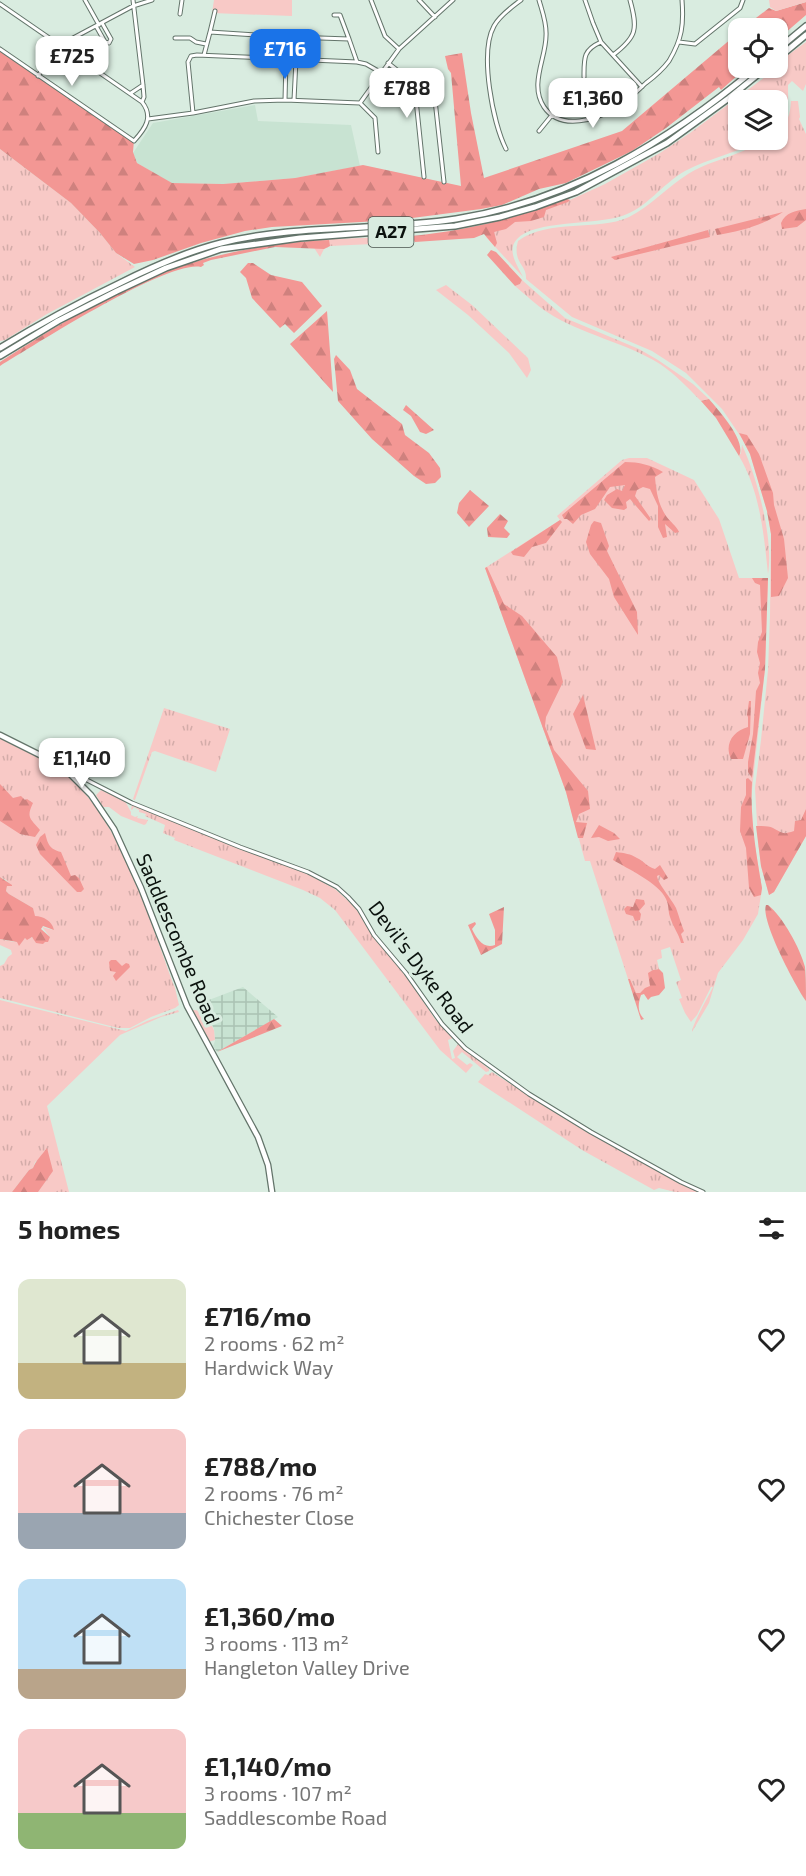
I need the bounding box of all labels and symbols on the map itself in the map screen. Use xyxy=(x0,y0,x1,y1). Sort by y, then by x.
pin: £716 xyxy=(249,29,321,80)
pin: £725 xyxy=(36,36,108,87)
pin: £788 xyxy=(371,68,443,119)
pin: £1,360 xyxy=(544,78,642,129)
road number: A27 xyxy=(368,217,414,247)
pin: £1,140 xyxy=(33,738,131,789)
street label: Saddlescombe Road xyxy=(132,850,226,1028)
street label: Devil's Dyke Road xyxy=(364,896,479,1037)

